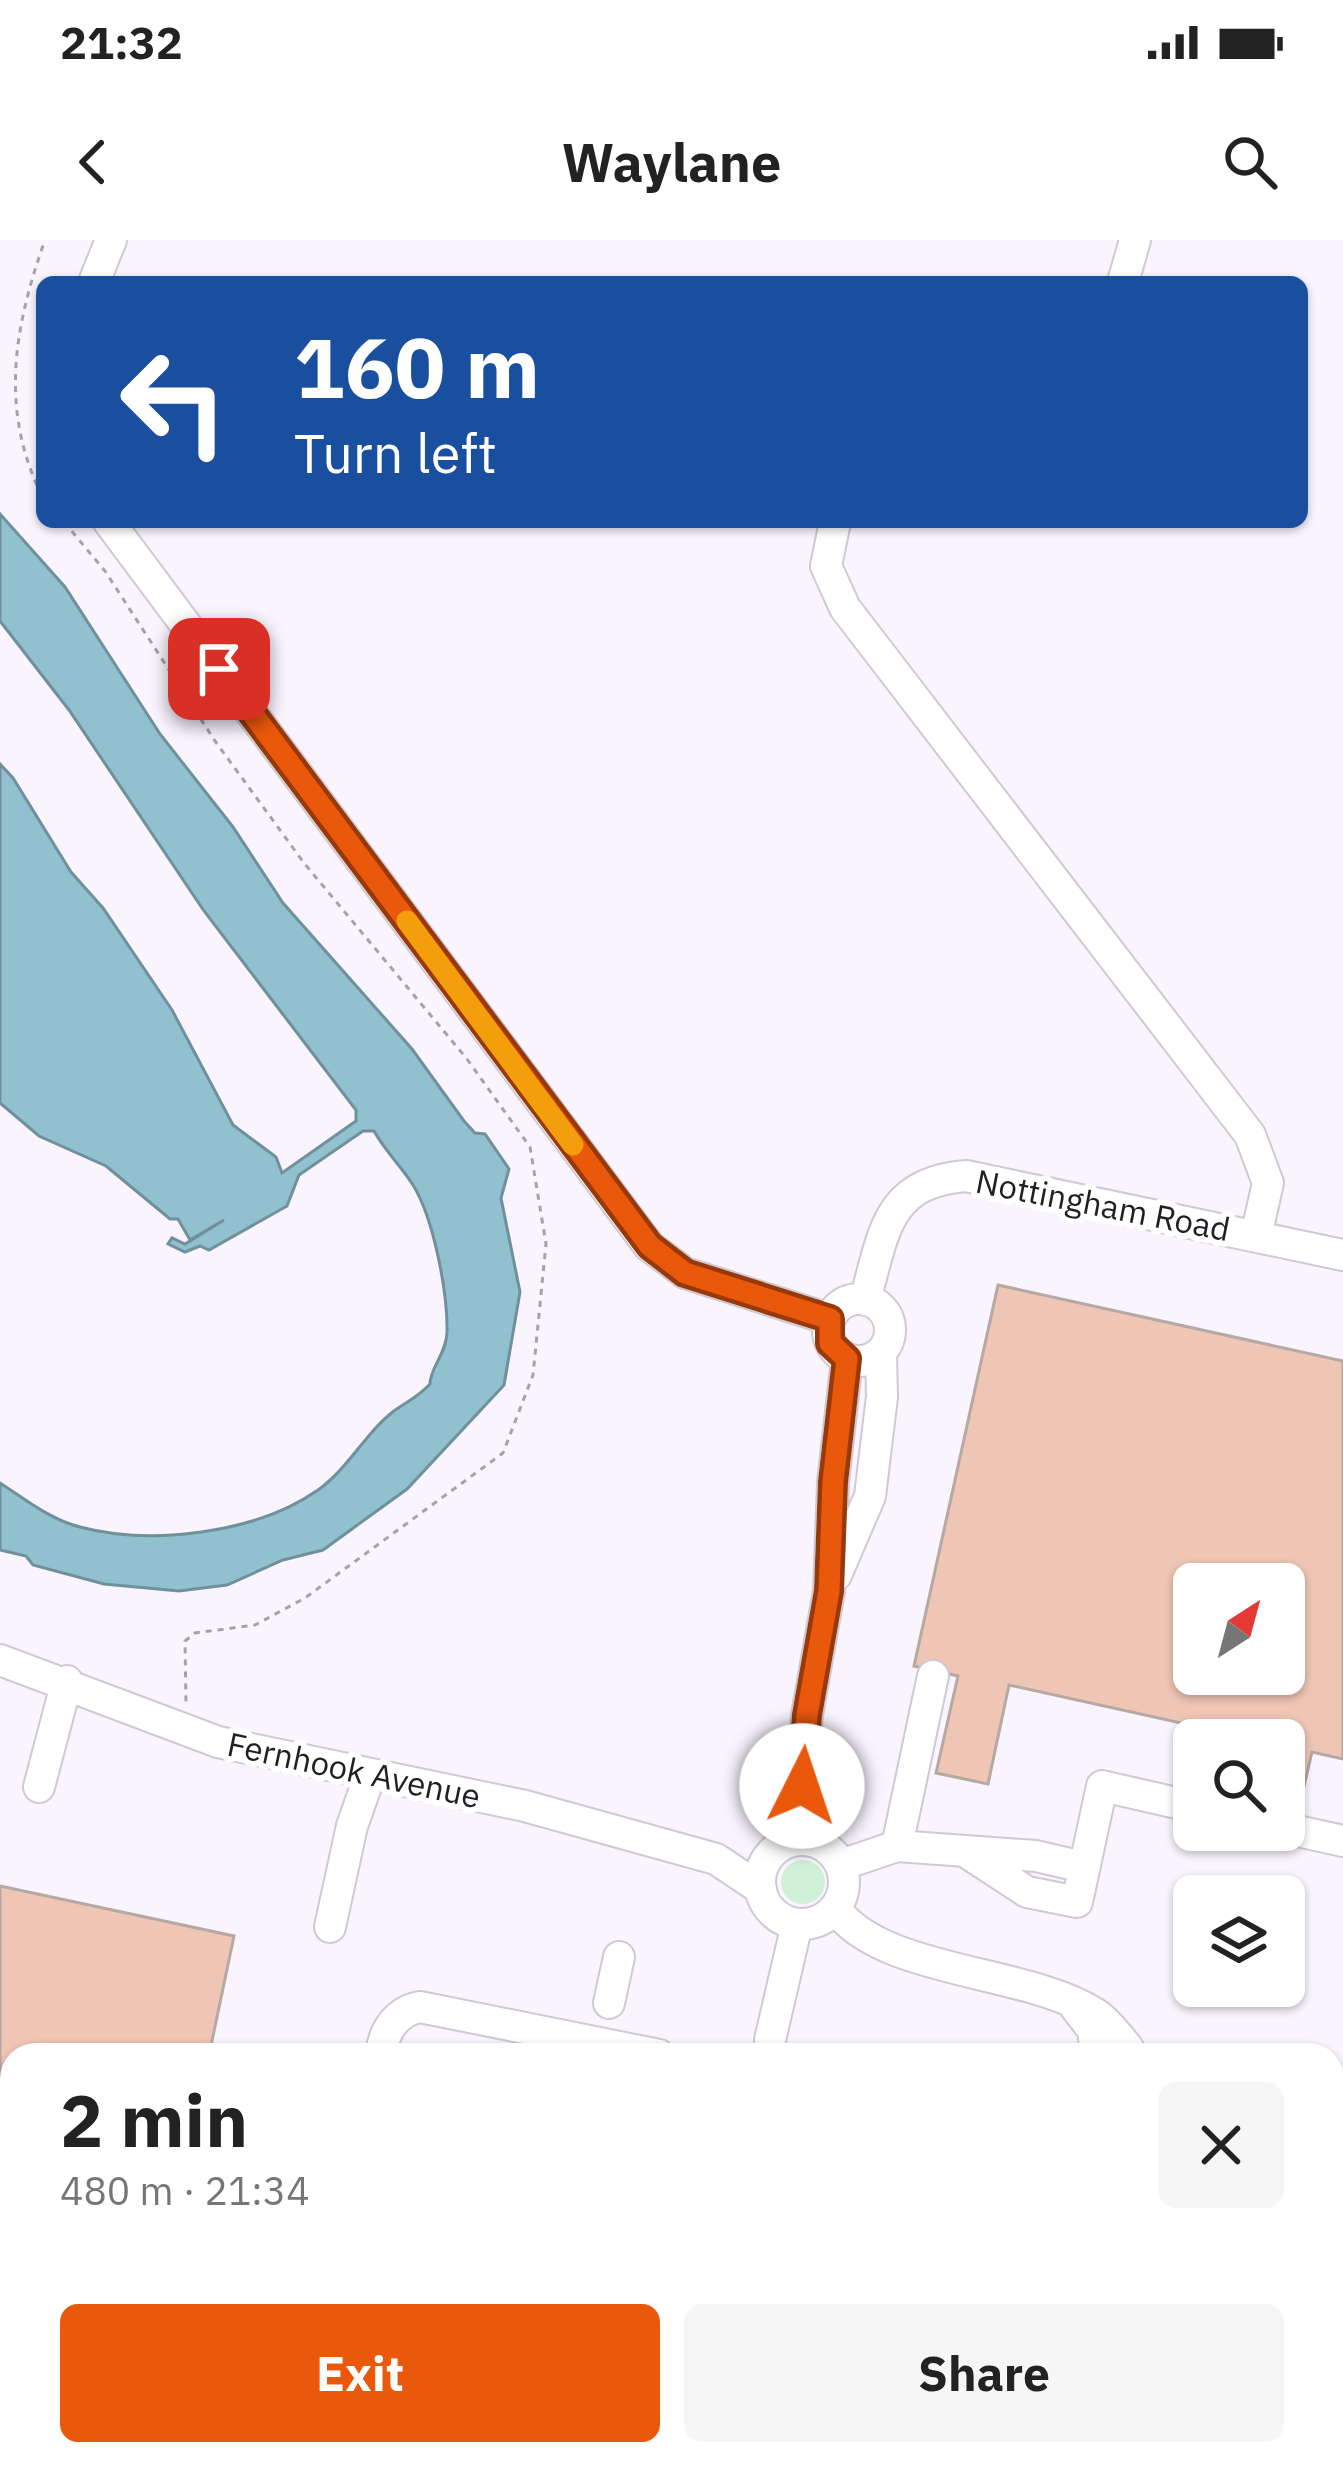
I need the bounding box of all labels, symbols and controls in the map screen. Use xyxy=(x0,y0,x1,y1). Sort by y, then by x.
text: 21:32 xyxy=(60,13,183,71)
text: Waylane xyxy=(562,127,781,197)
icon: back xyxy=(60,129,126,195)
icon: search xyxy=(1217,129,1283,195)
text: 160 m xyxy=(294,312,540,421)
icon: left xyxy=(96,324,252,480)
text: Turn left xyxy=(294,418,497,488)
pin xyxy=(168,618,270,720)
icon: arrive xyxy=(186,636,252,702)
street label: Nottingham Road xyxy=(972,1159,1234,1250)
north arrow xyxy=(1173,1563,1305,1695)
map controls xyxy=(1173,1563,1305,2007)
button: search xyxy=(1173,1719,1305,1851)
street label: Fernhook Avenue xyxy=(224,1722,485,1817)
position arrow xyxy=(739,1723,865,1849)
button: layers xyxy=(1173,1875,1305,2007)
text: 2 min xyxy=(60,2073,248,2167)
button: close xyxy=(1158,2082,1284,2208)
text: 480 m · 21:34 xyxy=(60,2165,310,2216)
button: Exit xyxy=(60,2304,660,2442)
button: Share xyxy=(684,2304,1284,2442)

